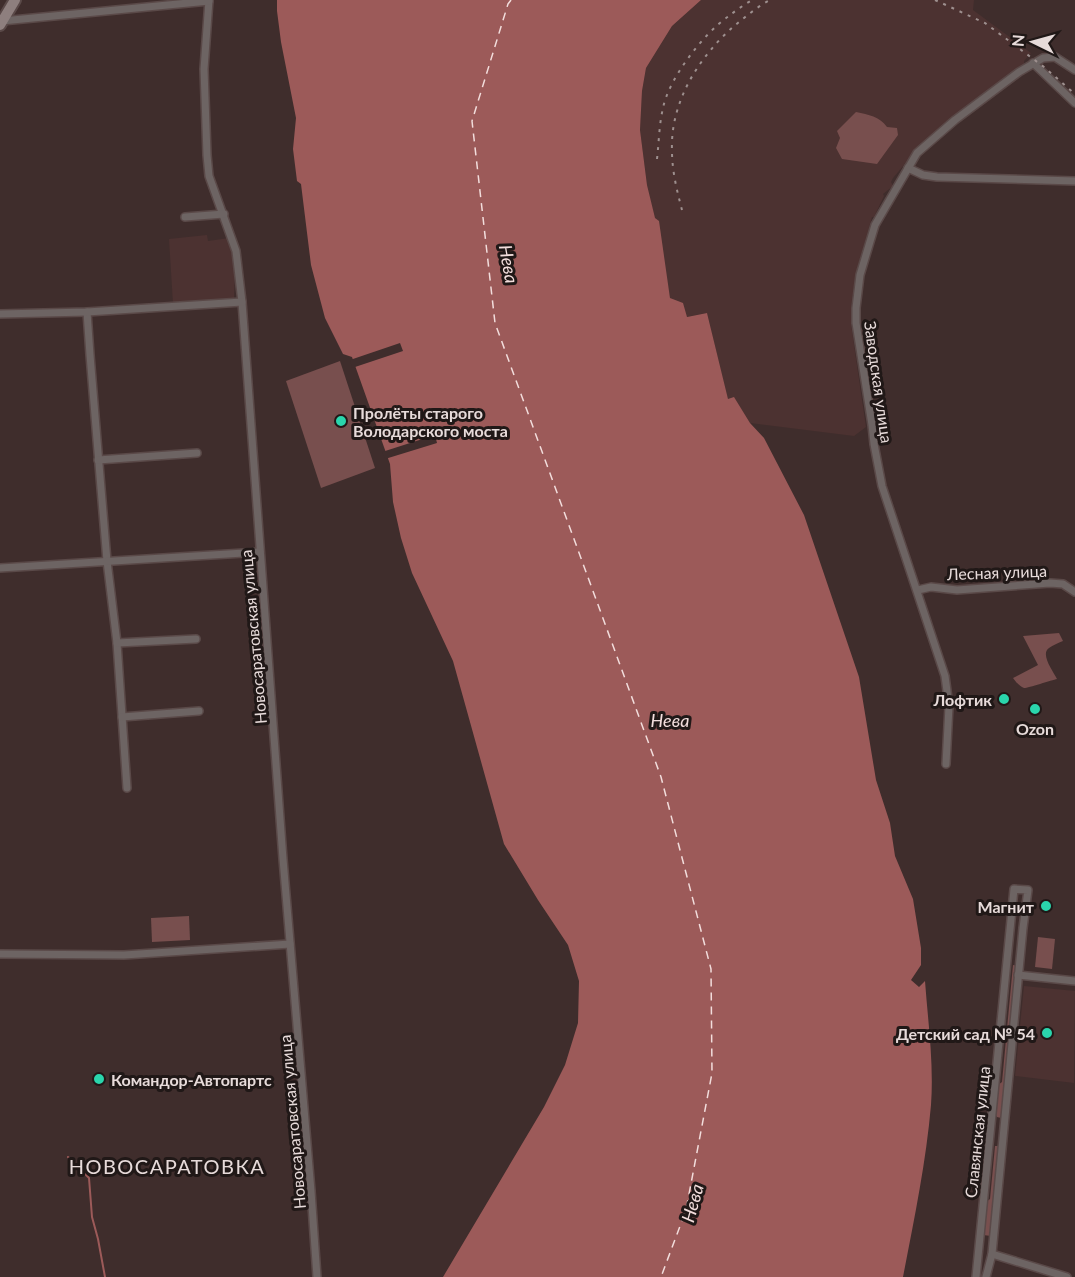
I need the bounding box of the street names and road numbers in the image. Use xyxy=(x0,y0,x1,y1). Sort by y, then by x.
street label: Заводская улица xyxy=(861,320,897,444)
street label: Новосаратовская улица xyxy=(236,549,270,725)
street label: Лесная улица xyxy=(946,561,1047,583)
street label: Новосаратовская улица xyxy=(275,1034,309,1210)
street label: Славянская улица xyxy=(961,1065,993,1199)

